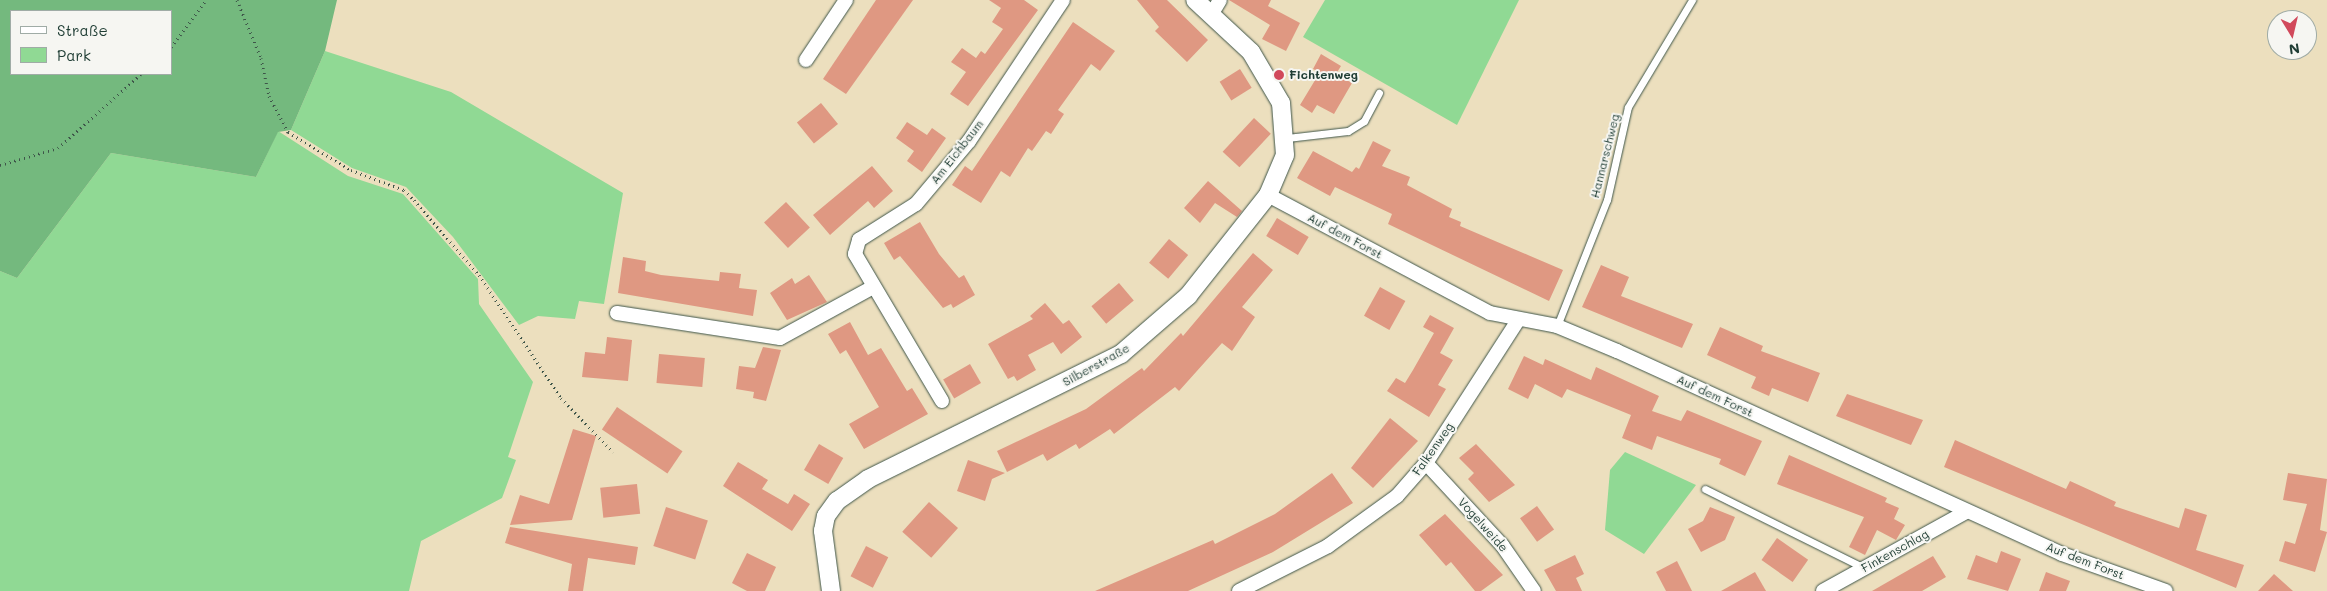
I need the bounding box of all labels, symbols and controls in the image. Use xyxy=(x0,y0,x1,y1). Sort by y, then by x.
legend xyxy=(10,10,172,75)
north arrow xyxy=(2267,10,2317,60)
text: Straße xyxy=(57,20,108,40)
text: N xyxy=(2288,39,2301,60)
text: Park xyxy=(57,45,91,65)
place label: Fichtenweg xyxy=(1289,68,1358,82)
marker: Fichtenweg xyxy=(1273,69,1285,81)
street label: Hannarschweg xyxy=(1588,112,1622,200)
street label: Am Eichbaum xyxy=(928,117,986,187)
street label: Auf dem Forst xyxy=(1305,210,1385,262)
street label: Silberstraße xyxy=(1060,341,1132,389)
street label: Auf dem Forst xyxy=(1674,372,1756,420)
street label: Falkenweg xyxy=(1410,420,1456,478)
street label: Vogelweide xyxy=(1455,495,1511,555)
street label: Finkenschlag xyxy=(1859,527,1931,575)
street label: Auf dem Forst xyxy=(2044,539,2126,583)

